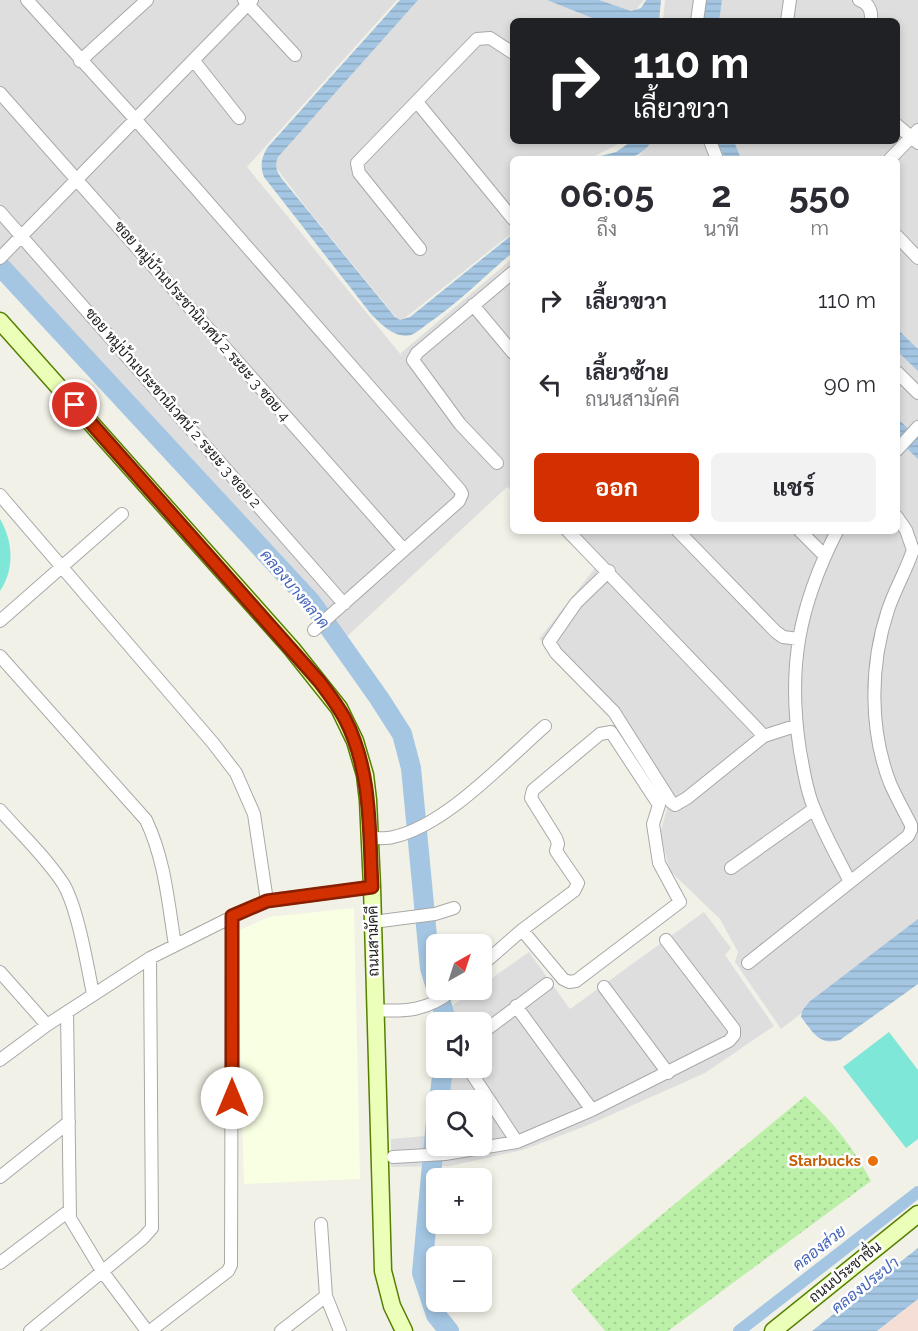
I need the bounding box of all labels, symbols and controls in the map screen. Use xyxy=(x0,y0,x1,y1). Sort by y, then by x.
text: 110 m xyxy=(633,39,749,88)
icon: right xyxy=(534,42,612,120)
text: เลี้ยวขวา xyxy=(633,93,729,124)
text: 06:05 xyxy=(559,173,654,215)
text: 2 xyxy=(711,173,732,215)
text: 550 xyxy=(789,174,851,216)
text: m xyxy=(810,216,829,240)
street label: ซอย หมู่บ้านประชานิเวศน์ 2 ระยะ 3 ซอย 4 xyxy=(109,217,295,425)
text: ถึง xyxy=(596,217,617,241)
text: นาที xyxy=(704,217,739,241)
icon: right xyxy=(534,284,567,317)
text: 110 m xyxy=(818,287,876,313)
text: เลี้ยวขวา xyxy=(585,288,667,314)
street label: ซอย หมู่บ้านประชานิเวศน์ 2 ระยะ 3 ซอย 2 xyxy=(81,304,266,512)
text: เลี้ยวซ้าย xyxy=(585,359,669,385)
icon: left xyxy=(534,368,567,401)
text: 90 m xyxy=(824,371,876,397)
pin xyxy=(49,379,100,430)
text: ถนนสามัคคี xyxy=(585,387,680,411)
icon: arrive xyxy=(58,388,91,421)
button: ออก xyxy=(534,453,699,522)
button: แชร์ xyxy=(711,453,876,522)
water label: คลองบางตลาด xyxy=(256,546,334,632)
street label: ถนนสามัคคี xyxy=(362,905,383,977)
north arrow xyxy=(426,934,492,1000)
map controls xyxy=(426,934,492,1312)
button: sound xyxy=(426,1012,492,1078)
position arrow xyxy=(200,1066,264,1130)
button: search xyxy=(426,1090,492,1156)
place label: Starbucks xyxy=(789,1152,861,1170)
marker: Starbucks xyxy=(866,1154,880,1168)
button: + xyxy=(426,1168,492,1234)
water label: คลองส่วย xyxy=(788,1221,849,1275)
street label: ถนนประชาชื่น xyxy=(801,1233,885,1307)
button: − xyxy=(426,1246,492,1312)
water label: คลองประปา xyxy=(827,1253,903,1317)

